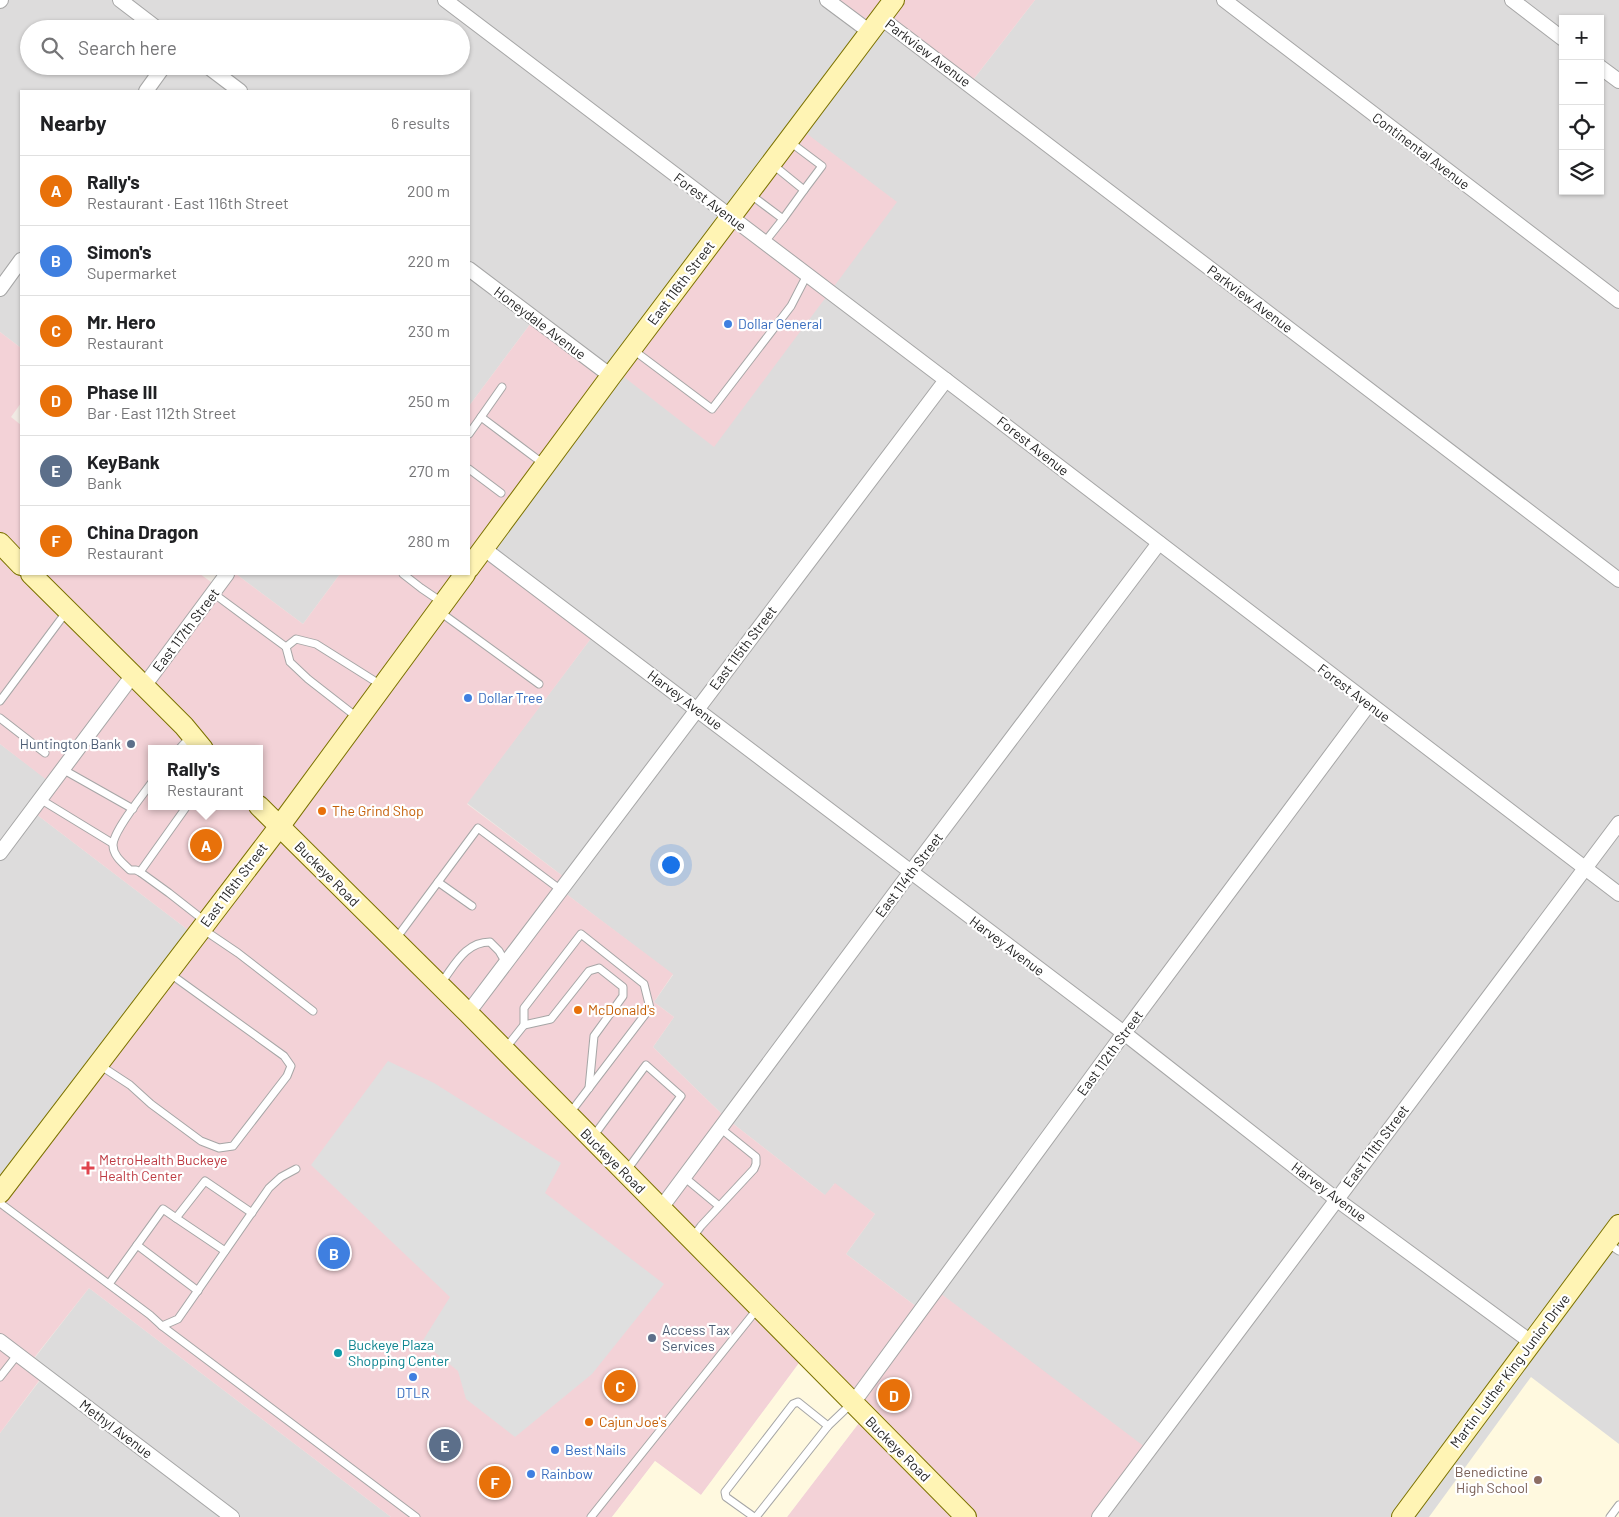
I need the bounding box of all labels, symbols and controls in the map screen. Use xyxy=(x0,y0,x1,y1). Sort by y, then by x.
street label: Parkview Avenue xyxy=(882,15,974,90)
map controls xyxy=(1559,15,1604,195)
button: + xyxy=(1559,15,1604,60)
search box xyxy=(20,20,470,75)
icon: search xyxy=(38,34,66,62)
text: Search here xyxy=(78,36,177,59)
button: − xyxy=(1559,60,1604,105)
button: locate xyxy=(1559,105,1604,150)
street label: Continental Avenue xyxy=(1369,108,1473,193)
text: Nearby xyxy=(40,110,106,135)
text: 6 results xyxy=(391,113,450,132)
button: layers xyxy=(1559,150,1604,195)
street label: Forest Avenue xyxy=(671,169,750,234)
text: Rally's xyxy=(87,170,140,193)
text: A xyxy=(51,181,61,200)
text: 200 m xyxy=(407,181,450,200)
text: Restaurant · East 116th Street xyxy=(87,193,289,212)
street label: East 116th Street xyxy=(643,237,718,328)
text: Simon's xyxy=(87,240,151,263)
text: B xyxy=(51,251,61,270)
text: 220 m xyxy=(407,251,450,270)
street label: Parkview Avenue xyxy=(1204,261,1296,336)
text: Supermarket xyxy=(87,263,177,282)
street label: Honeydale Avenue xyxy=(491,283,590,363)
text: Mr. Hero xyxy=(87,310,156,333)
place label: Dollar General xyxy=(738,315,822,332)
marker: Dollar General xyxy=(722,318,734,330)
text: C xyxy=(51,321,61,340)
text: 230 m xyxy=(408,321,450,340)
text: Restaurant xyxy=(87,333,164,352)
text: Phase III xyxy=(87,380,157,403)
text: D xyxy=(51,391,61,410)
text: 250 m xyxy=(408,391,450,410)
text: Bar · East 112th Street xyxy=(87,403,236,422)
street label: Forest Avenue xyxy=(994,412,1073,479)
text: KeyBank xyxy=(87,450,160,473)
text: E xyxy=(51,461,61,480)
text: 270 m xyxy=(408,461,450,480)
text: Bank xyxy=(87,473,122,492)
text: China Dragon xyxy=(87,520,199,543)
text: F xyxy=(52,531,60,550)
text: 280 m xyxy=(408,531,450,550)
text: Restaurant xyxy=(87,543,164,562)
street label: East 117th Street xyxy=(149,585,223,675)
street label: East 115th Street xyxy=(705,602,780,693)
street label: Forest Avenue xyxy=(1315,660,1394,725)
street label: Harvey Avenue xyxy=(645,666,726,733)
place label: Dollar Tree xyxy=(478,689,543,706)
marker: Dollar Tree xyxy=(462,692,474,704)
place label: Huntington Bank xyxy=(20,735,121,752)
marker: Huntington Bank xyxy=(125,738,137,750)
popup xyxy=(148,745,263,810)
text: Rally's xyxy=(167,757,220,780)
text: Restaurant xyxy=(167,780,244,799)
place label: The Grind Shop xyxy=(332,802,424,819)
marker: The Grind Shop xyxy=(316,805,328,817)
pin: A xyxy=(190,826,222,864)
street label: East 114th Street xyxy=(871,829,946,920)
street label: Buckeye Road xyxy=(291,838,363,910)
street label: East 116th Street xyxy=(196,839,271,930)
your location xyxy=(658,852,684,878)
street label: Harvey Avenue xyxy=(967,912,1048,979)
place label: McDonald's xyxy=(588,1001,656,1018)
marker: McDonald's xyxy=(572,1004,584,1016)
street label: East 112th Street xyxy=(1073,1007,1146,1099)
street label: East 111th Street xyxy=(1339,1101,1412,1190)
street label: Buckeye Road xyxy=(577,1125,649,1197)
place label: MetroHealth Buckeye Health Center xyxy=(99,1151,228,1184)
street label: Harvey Avenue xyxy=(1289,1158,1370,1225)
marker: MetroHealth Buckeye Health Center xyxy=(81,1161,95,1175)
pin: B xyxy=(318,1234,350,1272)
street label: Martin Luther King Junior Drive xyxy=(1446,1290,1573,1451)
place label: Access Tax Services xyxy=(662,1321,730,1354)
marker: Access Tax Services xyxy=(646,1332,658,1344)
place label: Buckeye Plaza Shopping Center xyxy=(348,1336,449,1369)
marker: Buckeye Plaza Shopping Center xyxy=(332,1347,344,1359)
pin: C xyxy=(604,1367,636,1405)
marker: DTLR xyxy=(407,1371,419,1383)
pin: D xyxy=(878,1376,910,1414)
place label: DTLR xyxy=(396,1384,430,1401)
street label: Methyl Avenue xyxy=(76,1396,156,1462)
place label: Cajun Joe's xyxy=(599,1413,667,1430)
street label: Buckeye Road xyxy=(862,1413,934,1485)
marker: Cajun Joe's xyxy=(583,1416,595,1428)
pin: E xyxy=(429,1426,461,1464)
place label: Best Nails xyxy=(565,1441,626,1458)
marker: Best Nails xyxy=(549,1444,561,1456)
pin: F xyxy=(479,1463,511,1501)
place label: Benedictine High School xyxy=(1455,1463,1528,1496)
place label: Rainbow xyxy=(541,1465,593,1482)
marker: Rainbow xyxy=(525,1468,537,1480)
marker: Benedictine High School xyxy=(1532,1474,1544,1486)

